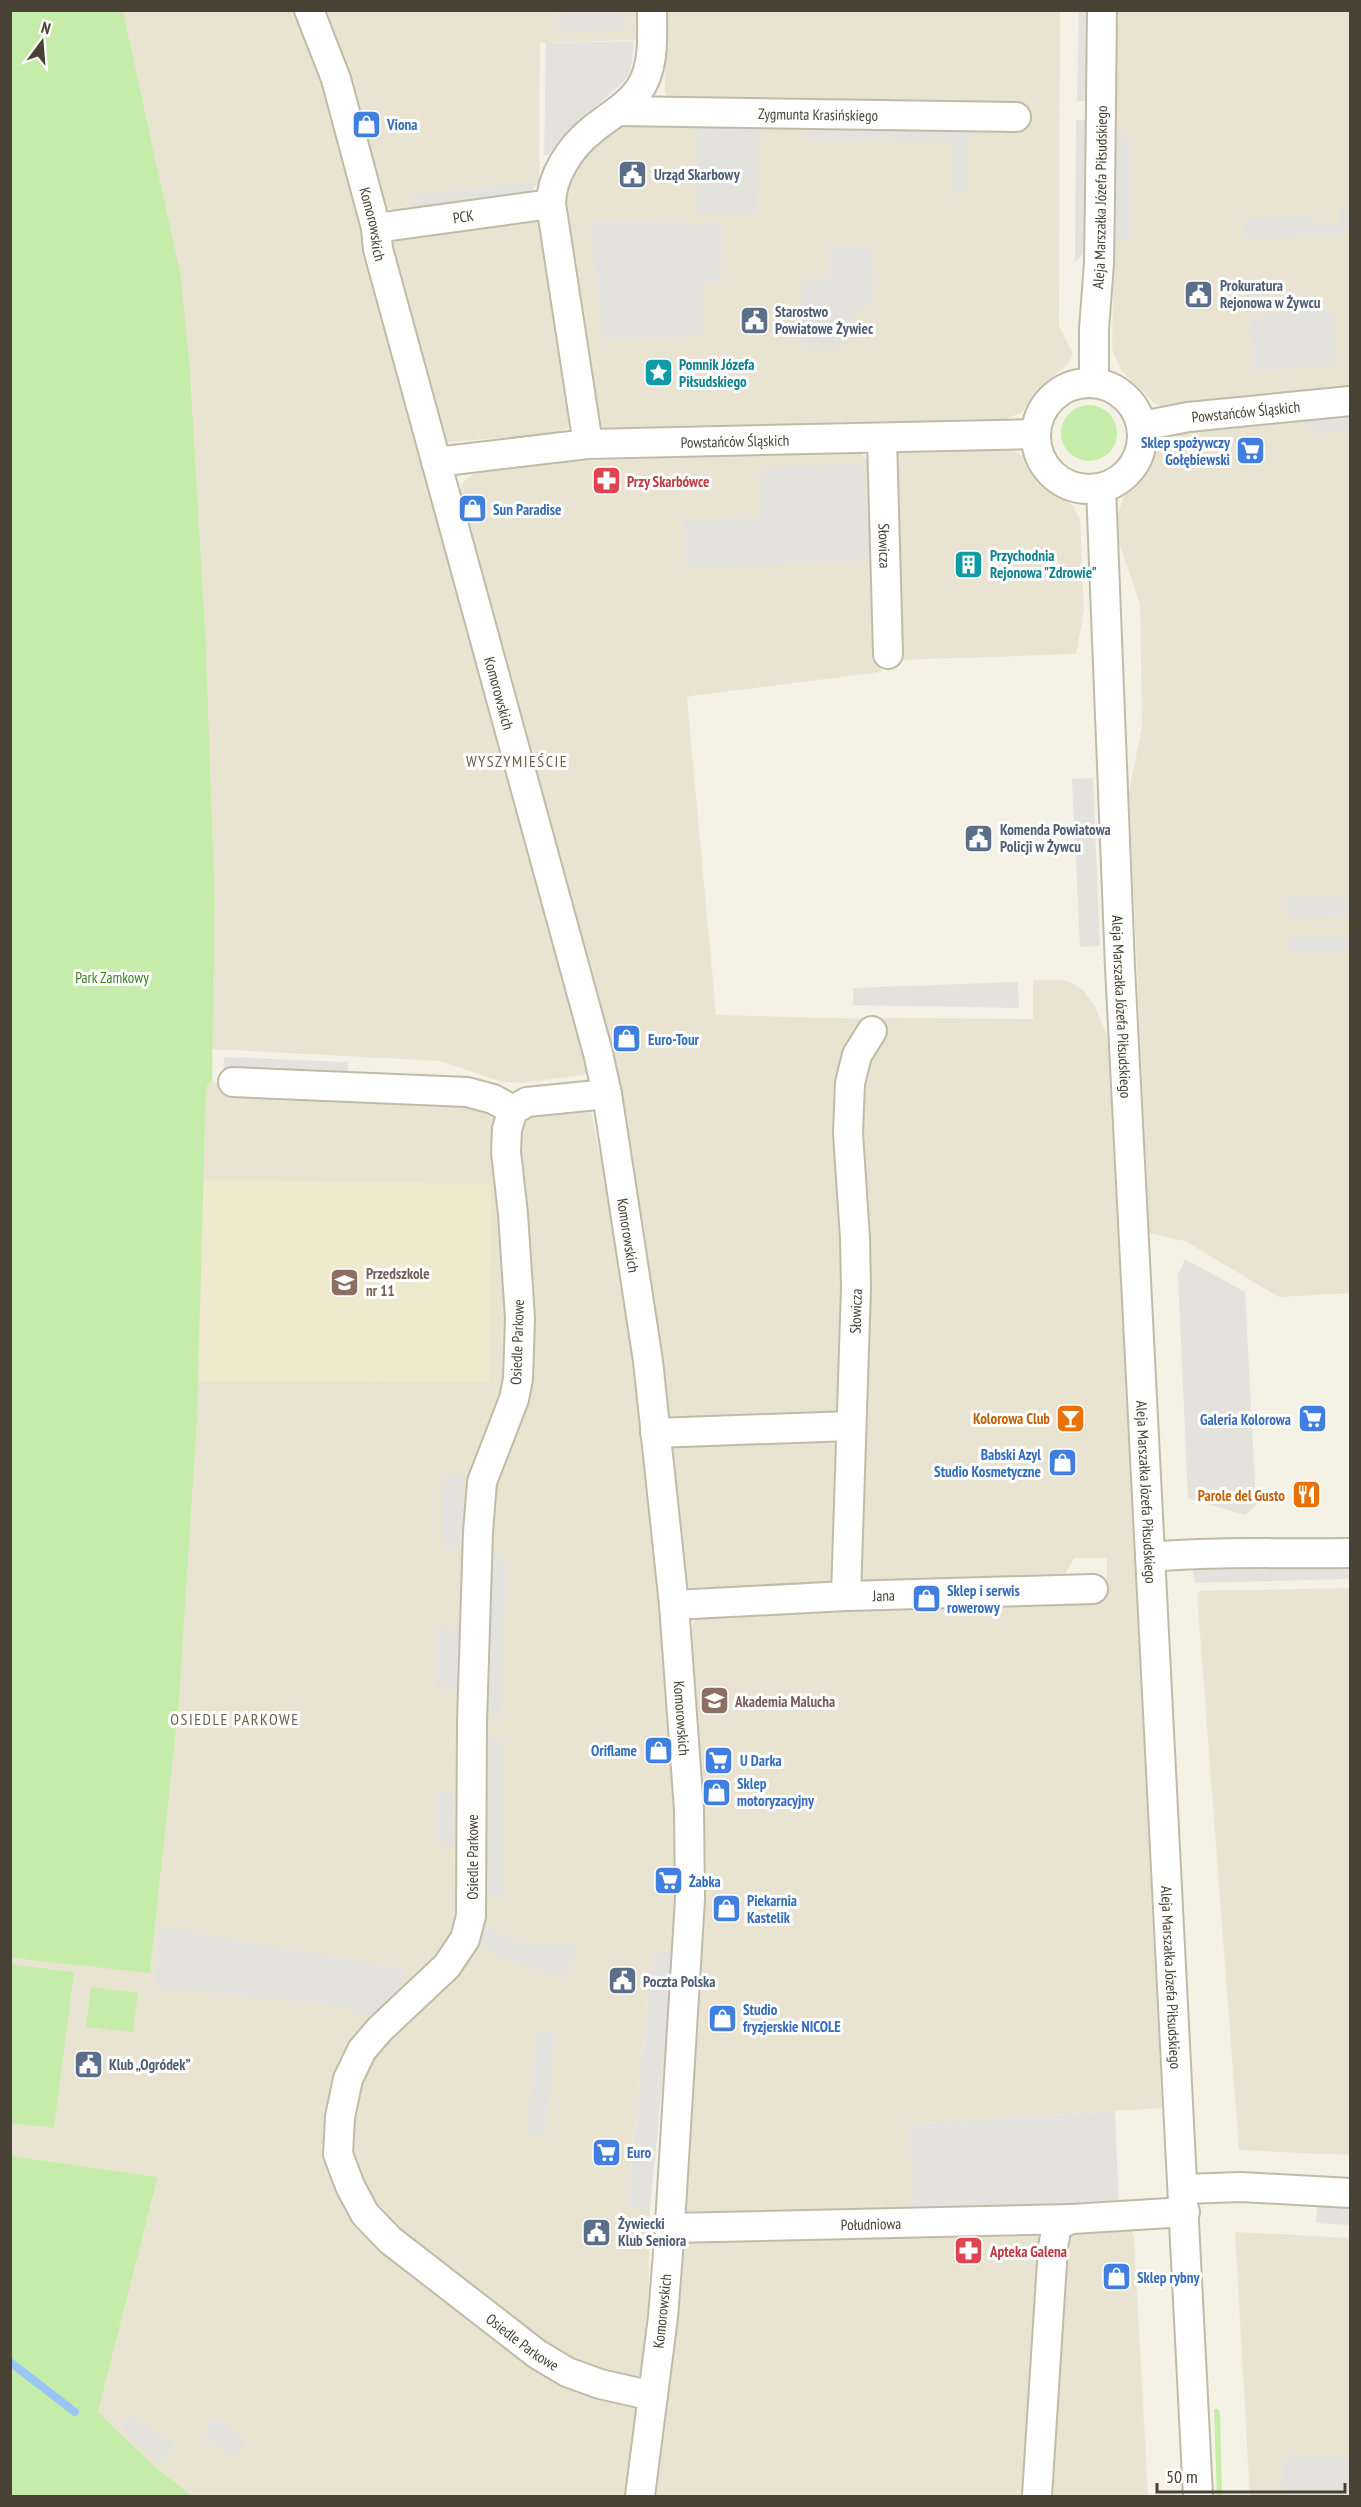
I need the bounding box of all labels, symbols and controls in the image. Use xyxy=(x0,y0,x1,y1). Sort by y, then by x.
north arrow xyxy=(12,12,72,72)
text: N xyxy=(39,17,53,38)
street label: Zygmunta Krasińskiego xyxy=(758,104,878,124)
street label: Aleja Marszałka Józefa Piłsudskiego xyxy=(1088,105,1110,289)
shop icon: Viona xyxy=(350,108,382,140)
place label: Viona xyxy=(386,115,418,134)
public building icon: Urząd Skarbowy xyxy=(617,158,649,190)
place label: Urząd Skarbowy xyxy=(654,165,741,184)
street label: Komorowskich xyxy=(356,185,390,263)
street label: PCK xyxy=(452,205,475,227)
place label: Prokuratura Rejonowa w Żywcu xyxy=(1220,276,1321,312)
public building icon: Prokuratura Rejonowa w Żywcu xyxy=(1183,278,1215,310)
place label: Starostwo Powiatowe Żywiec xyxy=(775,302,874,338)
public building icon: Starostwo Powiatowe Żywiec xyxy=(738,304,770,336)
place label: Pomnik Józefa Piłsudskiego xyxy=(679,355,755,391)
place icon: Pomnik Józefa Piłsudskiego xyxy=(642,357,674,389)
street label: Powstańców Śląskich xyxy=(1191,396,1301,426)
street label: Powstańców Śląskich xyxy=(680,430,789,451)
place label: Sklep spożywczy Gołębiewski xyxy=(1141,433,1231,469)
supermarket icon: Sklep spożywczy Gołębiewski xyxy=(1235,435,1267,467)
pharmacy icon: Przy Skarbówce xyxy=(590,465,622,497)
place label: Przy Skarbówce xyxy=(627,472,709,491)
shop icon: Sun Paradise xyxy=(456,493,488,525)
place label: Sun Paradise xyxy=(493,500,561,519)
street label: Słowicza xyxy=(875,523,895,569)
place label: Przychodnia Rejonowa "Zdrowie" xyxy=(990,546,1097,582)
building icon: Przychodnia Rejonowa "Zdrowie" xyxy=(953,548,985,580)
street label: Komorowskich xyxy=(480,655,519,732)
district label: WYSZYMIEŚCIE xyxy=(466,751,568,771)
place label: Komenda Powiatowa Policji w Żywcu xyxy=(1000,820,1111,856)
public building icon: Komenda Powiatowa Policji w Żywcu xyxy=(963,822,995,854)
street label: Aleja Marszałka Józefa Piłsudskiego xyxy=(1108,915,1136,1099)
park label: Park Zamkowy xyxy=(75,968,149,987)
shop icon: Euro-Tour xyxy=(611,1023,643,1055)
place label: Euro-Tour xyxy=(648,1030,700,1049)
street label: Komorowskich xyxy=(614,1197,644,1274)
place label: Przedszkole nr 11 xyxy=(366,1264,430,1300)
school or university icon: Przedszkole nr 11 xyxy=(329,1266,361,1298)
street label: Słowicza xyxy=(845,1288,865,1334)
street label: Osiedle Parkowe xyxy=(506,1299,528,1385)
street label: Aleja Marszałka Józefa Piłsudskiego xyxy=(1133,1400,1161,1584)
bar icon: Kolorowa Club xyxy=(1055,1402,1087,1434)
supermarket icon: Galeria Kolorowa xyxy=(1296,1403,1328,1435)
place label: Kolorowa Club xyxy=(973,1409,1050,1428)
place label: Galeria Kolorowa xyxy=(1200,1410,1291,1429)
place label: Babski Azyl Studio Kosmetyczne xyxy=(934,1445,1041,1481)
shop icon: Babski Azyl Studio Kosmetyczne xyxy=(1046,1447,1078,1479)
restaurant icon: Parole del Gusto xyxy=(1290,1479,1322,1511)
place label: Parole del Gusto xyxy=(1198,1486,1285,1505)
place label: Sklep i serwis rowerowy xyxy=(947,1581,1020,1617)
shop icon: Sklep i serwis rowerowy xyxy=(910,1583,942,1615)
street label: Jana xyxy=(871,1585,895,1605)
street label: Komorowskich xyxy=(670,1680,694,1756)
school or university icon: Akademia Malucha xyxy=(698,1685,730,1717)
place label: Akademia Malucha xyxy=(734,1692,835,1711)
district label: OSIEDLE PARKOWE xyxy=(170,1709,300,1729)
shop icon: Oriflame xyxy=(642,1734,674,1766)
place label: Oriflame xyxy=(591,1741,637,1760)
supermarket icon: U Darka xyxy=(703,1744,735,1776)
place label: U Darka xyxy=(740,1751,782,1770)
place label: Sklep motoryzacyjny xyxy=(737,1774,815,1810)
shop icon: Sklep motoryzacyjny xyxy=(700,1776,732,1808)
street label: Osiedle Parkowe xyxy=(463,1814,482,1900)
supermarket icon: Żabka xyxy=(652,1865,684,1897)
place label: Żabka xyxy=(689,1872,721,1891)
street label: Aleja Marszałka Józefa Piłsudskiego xyxy=(1157,1885,1186,2069)
place label: Piekarnia Kastelik xyxy=(747,1891,797,1927)
shop icon: Piekarnia Kastelik xyxy=(710,1893,742,1925)
public building icon: Poczta Polska xyxy=(606,1965,638,1997)
place label: Poczta Polska xyxy=(643,1972,715,1991)
place label: Studio fryzjerskie NICOLE xyxy=(743,2000,841,2036)
shop icon: Studio fryzjerskie NICOLE xyxy=(706,2002,738,2034)
public building icon: Klub „Ogródek” xyxy=(72,2048,104,2080)
place label: Klub „Ogródek” xyxy=(109,2055,191,2074)
supermarket icon: Euro xyxy=(590,2136,622,2168)
place label: Euro xyxy=(627,2143,652,2162)
street label: Południowa xyxy=(841,2213,901,2234)
place label: Żywiecki Klub Seniora xyxy=(618,2214,686,2250)
public building icon: Żywiecki Klub Seniora xyxy=(581,2216,613,2248)
pharmacy icon: Apteka Galena xyxy=(953,2235,985,2267)
place label: Apteka Galena xyxy=(989,2242,1067,2261)
shop icon: Sklep rybny xyxy=(1100,2261,1132,2293)
place label: Sklep rybny xyxy=(1137,2268,1200,2287)
street label: Komorowskich xyxy=(649,2273,675,2349)
street label: Osiedle Parkowe xyxy=(483,2309,563,2375)
scale bar xyxy=(1157,2456,1344,2494)
text: 50 m xyxy=(1166,2465,1198,2488)

